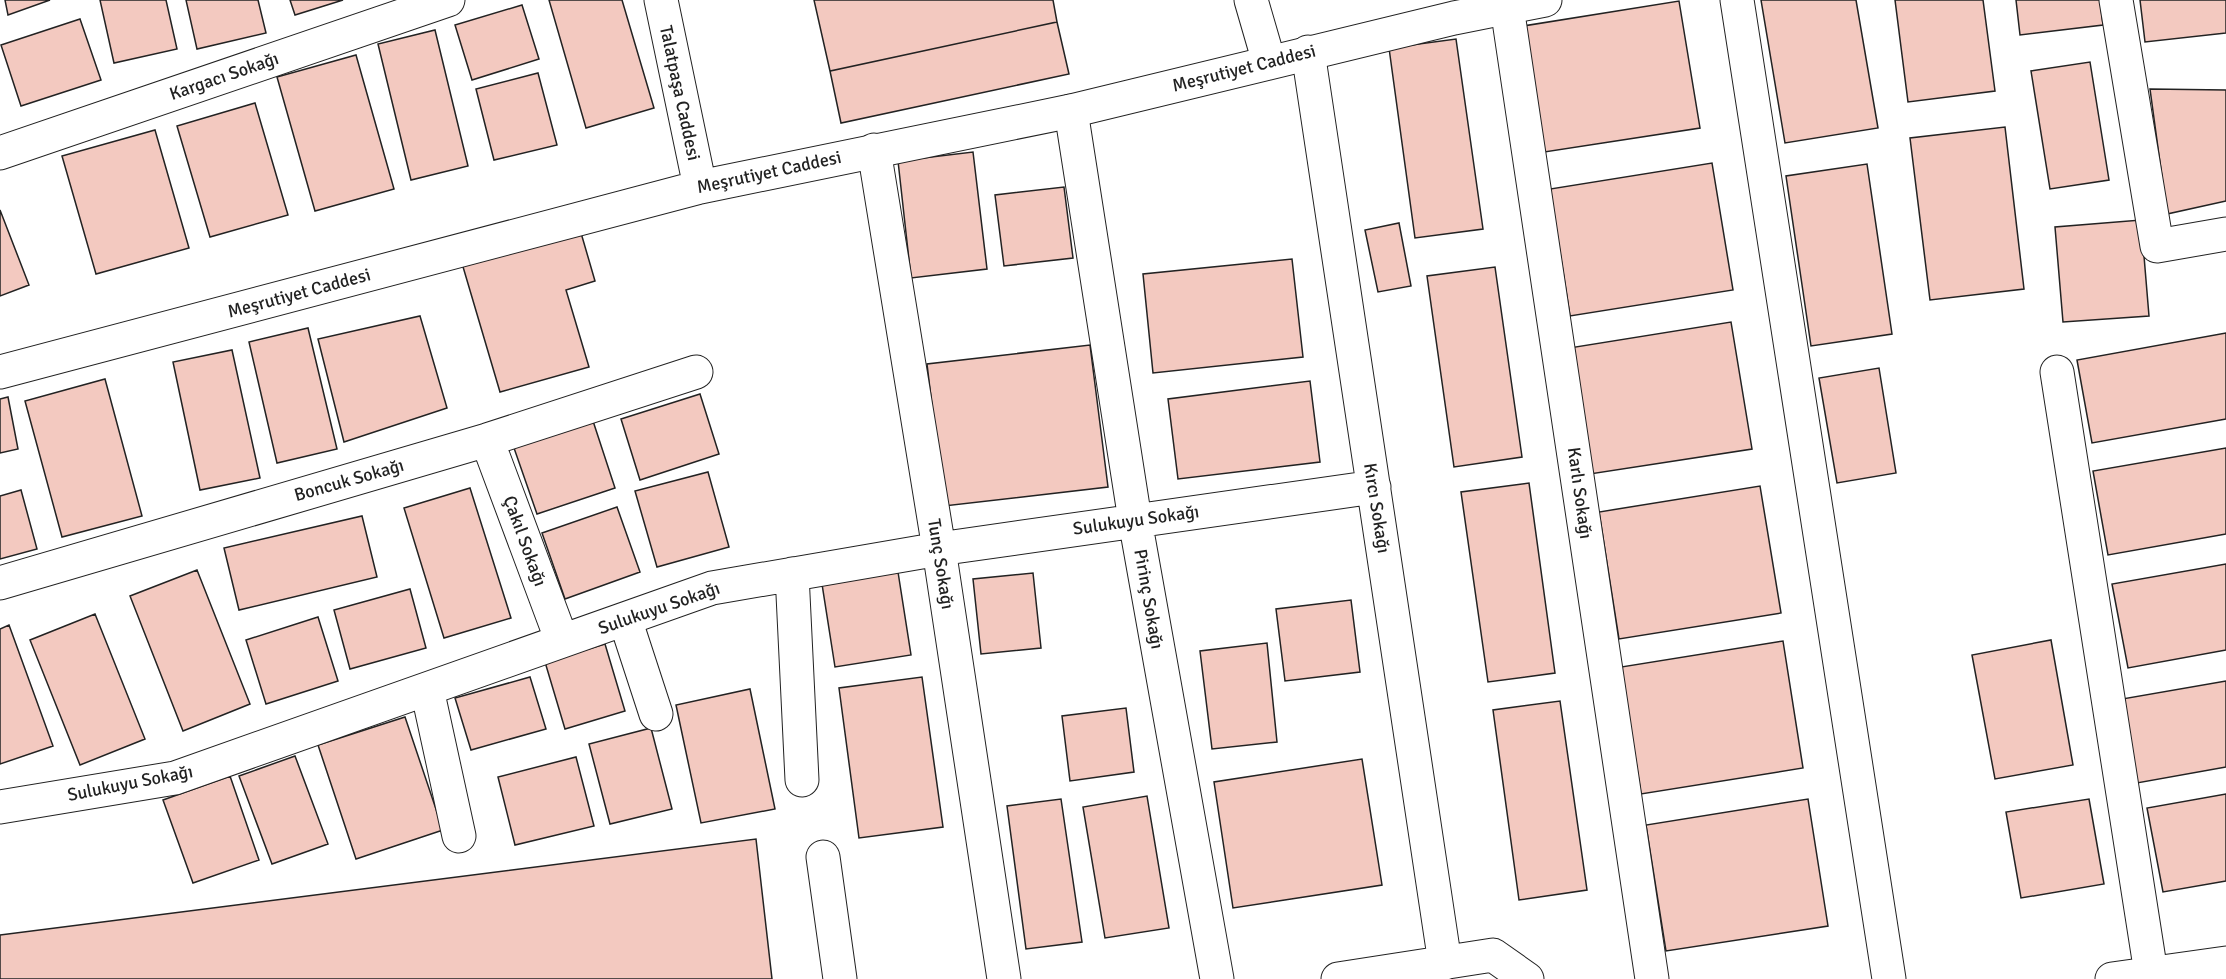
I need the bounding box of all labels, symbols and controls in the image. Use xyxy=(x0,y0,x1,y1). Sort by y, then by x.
street label: Talatpaşa Caddesi xyxy=(655,23,705,163)
street label: Meşrutiyet Caddesi xyxy=(1170,40,1318,96)
street label: Kargacı Sokağı xyxy=(166,47,282,105)
street label: Meşrutiyet Caddesi xyxy=(695,146,843,198)
street label: Meşrutiyet Caddesi xyxy=(225,263,373,323)
street label: Karlı Sokağı xyxy=(1563,446,1597,540)
street label: Boncuk Sokağı xyxy=(292,454,406,506)
street label: Kırcı Sokağı xyxy=(1359,461,1395,555)
street label: Çakıl Sokağı xyxy=(498,493,552,589)
street label: Sulukuyu Sokağı xyxy=(1071,500,1201,540)
street label: Tunç Sokağı xyxy=(923,517,959,611)
street label: Pirinç Sokağı xyxy=(1129,547,1169,651)
street label: Sulukuyu Sokağı xyxy=(595,577,723,639)
street label: Sulukuyu Sokağı xyxy=(65,760,195,806)

